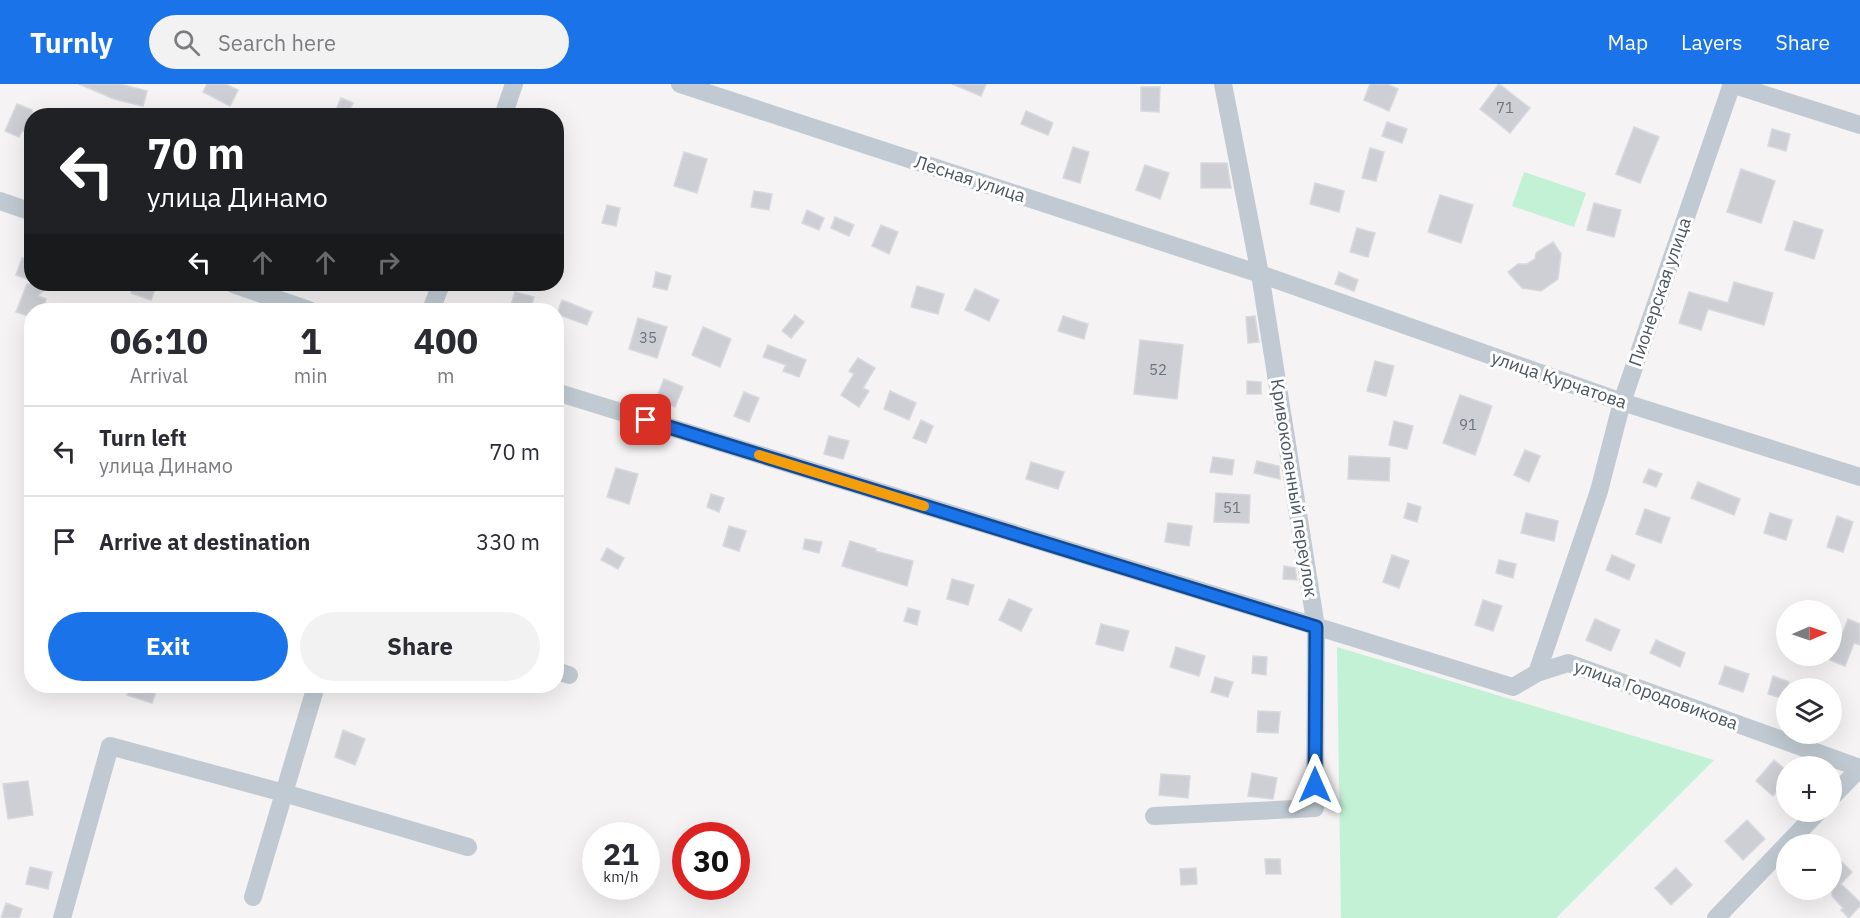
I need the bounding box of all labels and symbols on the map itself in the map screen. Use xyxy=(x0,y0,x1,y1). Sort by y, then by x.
house number: 71 xyxy=(1496,98,1514,117)
street label: Лесная улица xyxy=(912,150,1029,207)
street label: Пионерская улица xyxy=(1623,214,1696,369)
house number: 35 xyxy=(639,328,657,347)
street label: улица Курчатова xyxy=(1488,346,1630,414)
house number: 52 xyxy=(1149,360,1167,379)
street label: Кривоколенный переулок xyxy=(1266,377,1323,599)
pin xyxy=(620,394,671,445)
house number: 91 xyxy=(1459,415,1477,434)
house number: 51 xyxy=(1223,498,1241,517)
north arrow xyxy=(1776,600,1842,666)
street label: улица Городовикова xyxy=(1571,654,1742,735)
position arrow xyxy=(1283,753,1347,817)
speed limit sign: 30 xyxy=(672,822,750,900)

